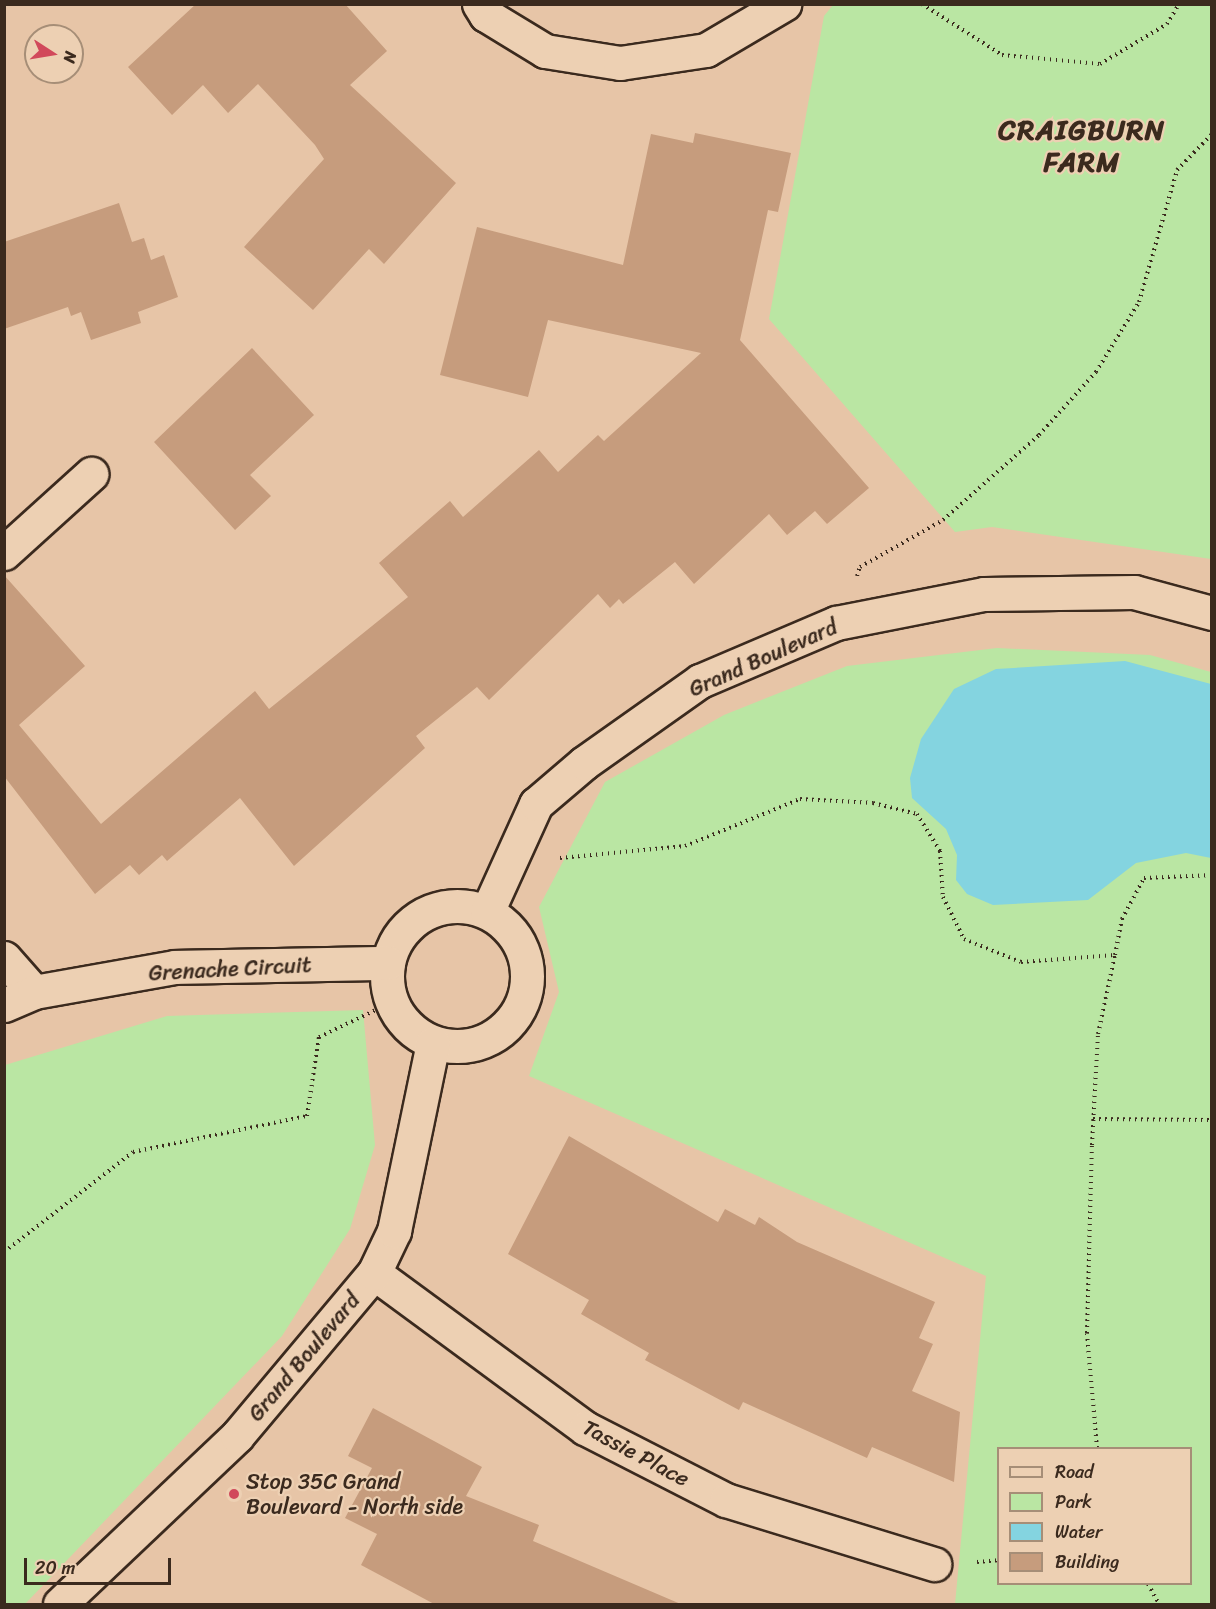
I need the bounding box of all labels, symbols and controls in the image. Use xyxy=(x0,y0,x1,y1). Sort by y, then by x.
north arrow xyxy=(24,24,84,84)
text: N xyxy=(55,49,85,66)
district label: CRAIGBURN FARM xyxy=(1000,113,1164,179)
street label: Grand Boulevard xyxy=(685,614,841,702)
street label: Grenache Circuit xyxy=(148,952,312,986)
street label: Grand Boulevard xyxy=(243,1288,365,1426)
street label: Tassie Place xyxy=(578,1414,694,1492)
legend xyxy=(997,1447,1192,1585)
text: Road xyxy=(1055,1456,1094,1488)
place label: Stop 35C Grand Boulevard - North side xyxy=(246,1468,465,1520)
text: Park xyxy=(1055,1486,1092,1518)
marker: Stop 35C Grand Boulevard - North side xyxy=(227,1487,241,1501)
text: Water xyxy=(1055,1516,1102,1548)
scale bar xyxy=(27,1546,174,1584)
text: Building xyxy=(1055,1546,1119,1578)
text: 20 m xyxy=(35,1552,75,1584)

